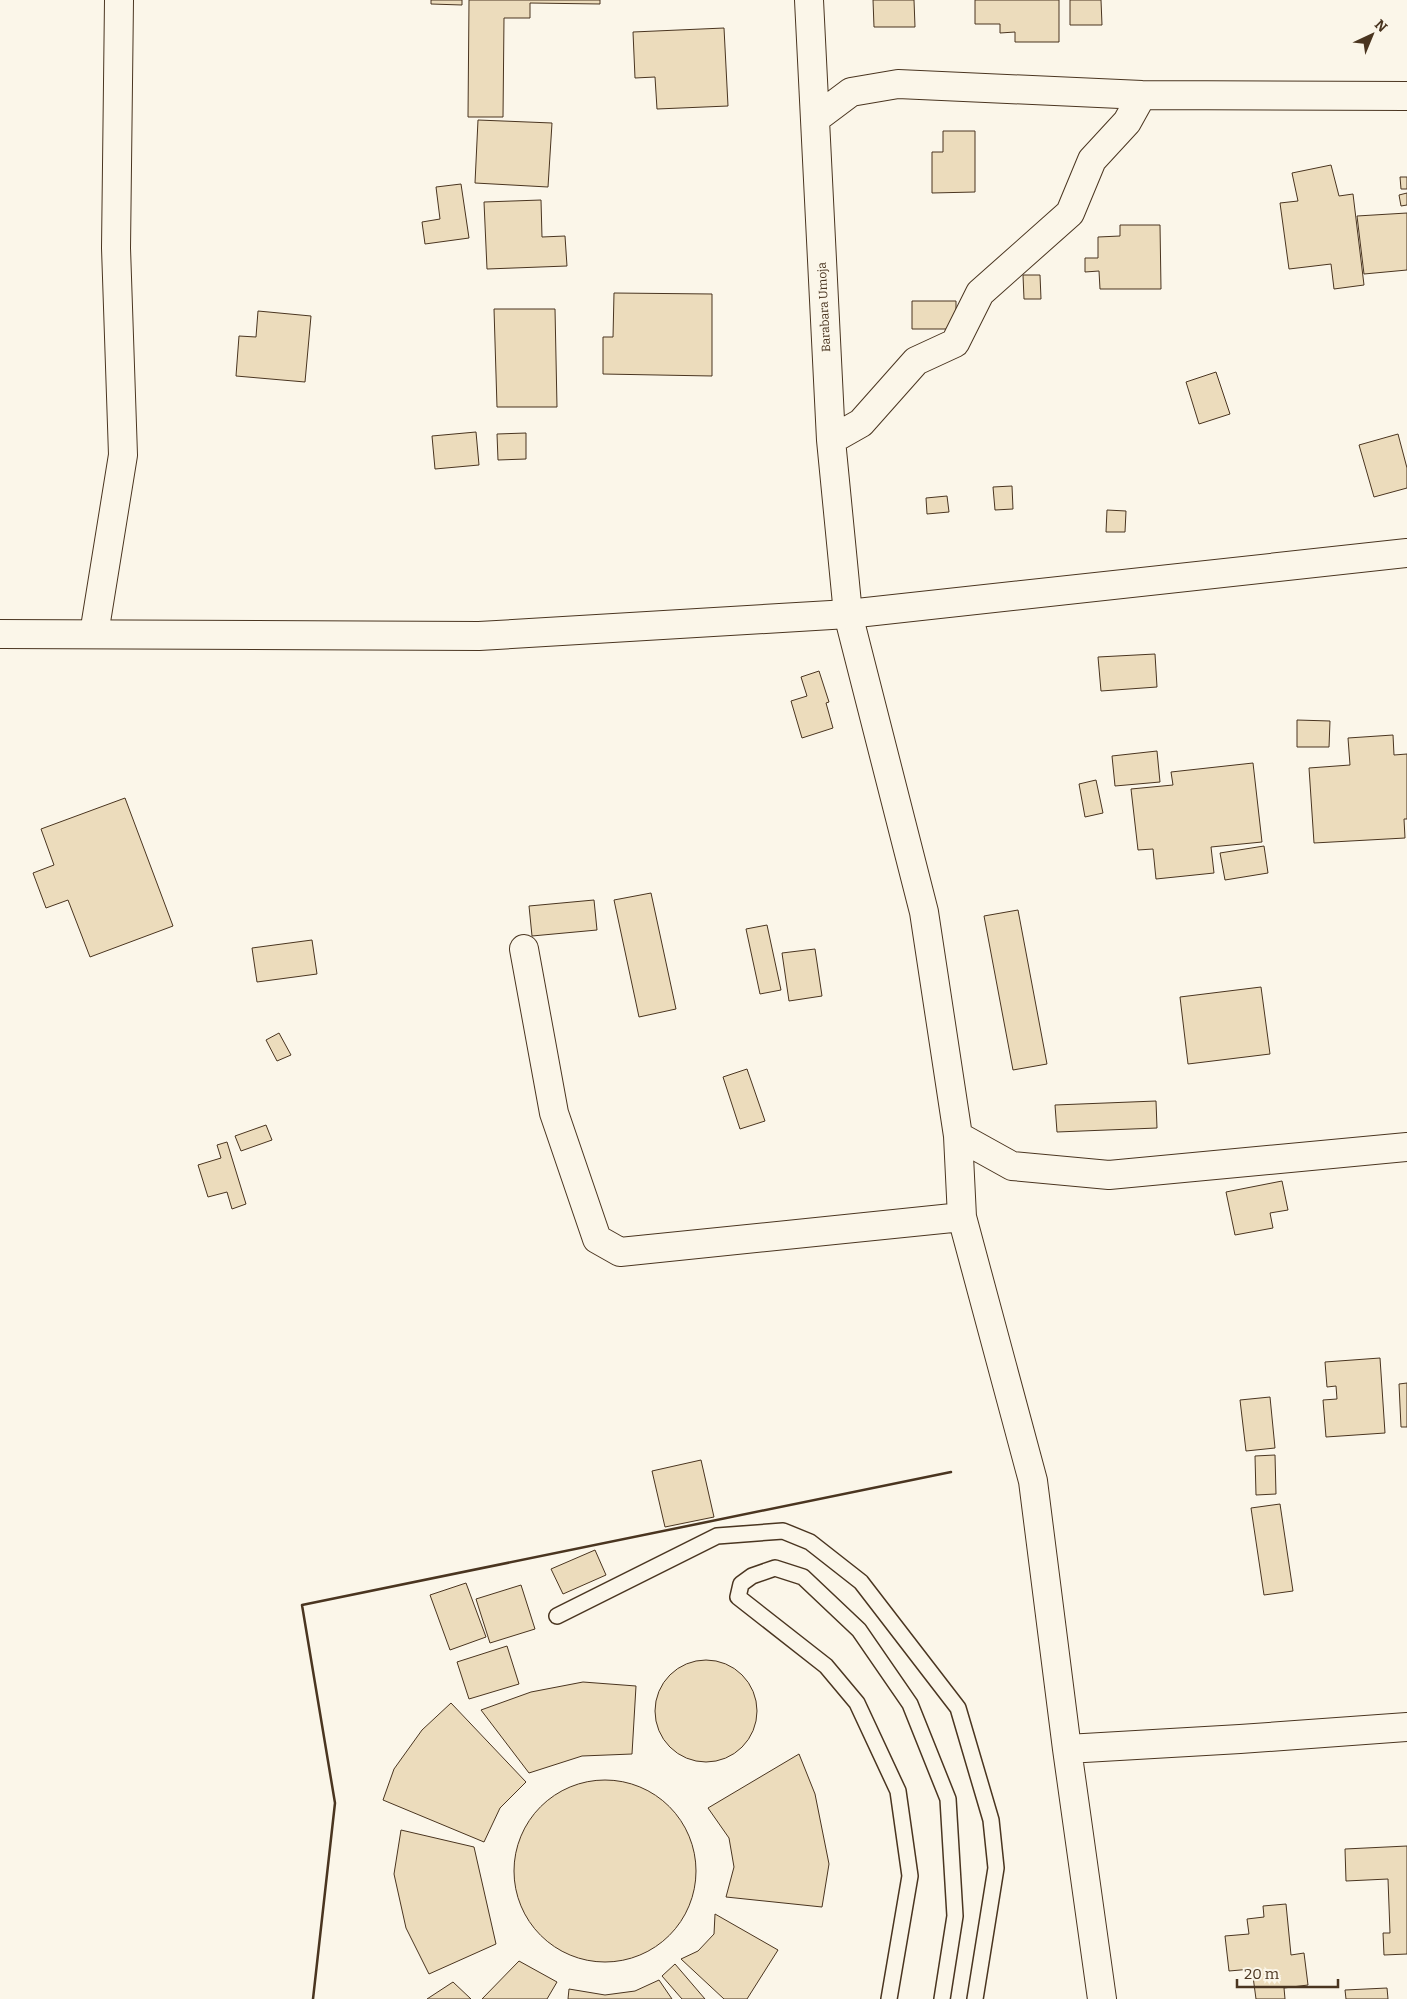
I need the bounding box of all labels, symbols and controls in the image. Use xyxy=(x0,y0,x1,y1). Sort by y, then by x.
north arrow xyxy=(1347,10,1397,60)
text: N xyxy=(1371,16,1391,36)
street label: Barabara Umoja xyxy=(815,261,833,352)
scale bar xyxy=(1237,1956,1338,1988)
text: 20 m xyxy=(1244,1965,1280,1983)

